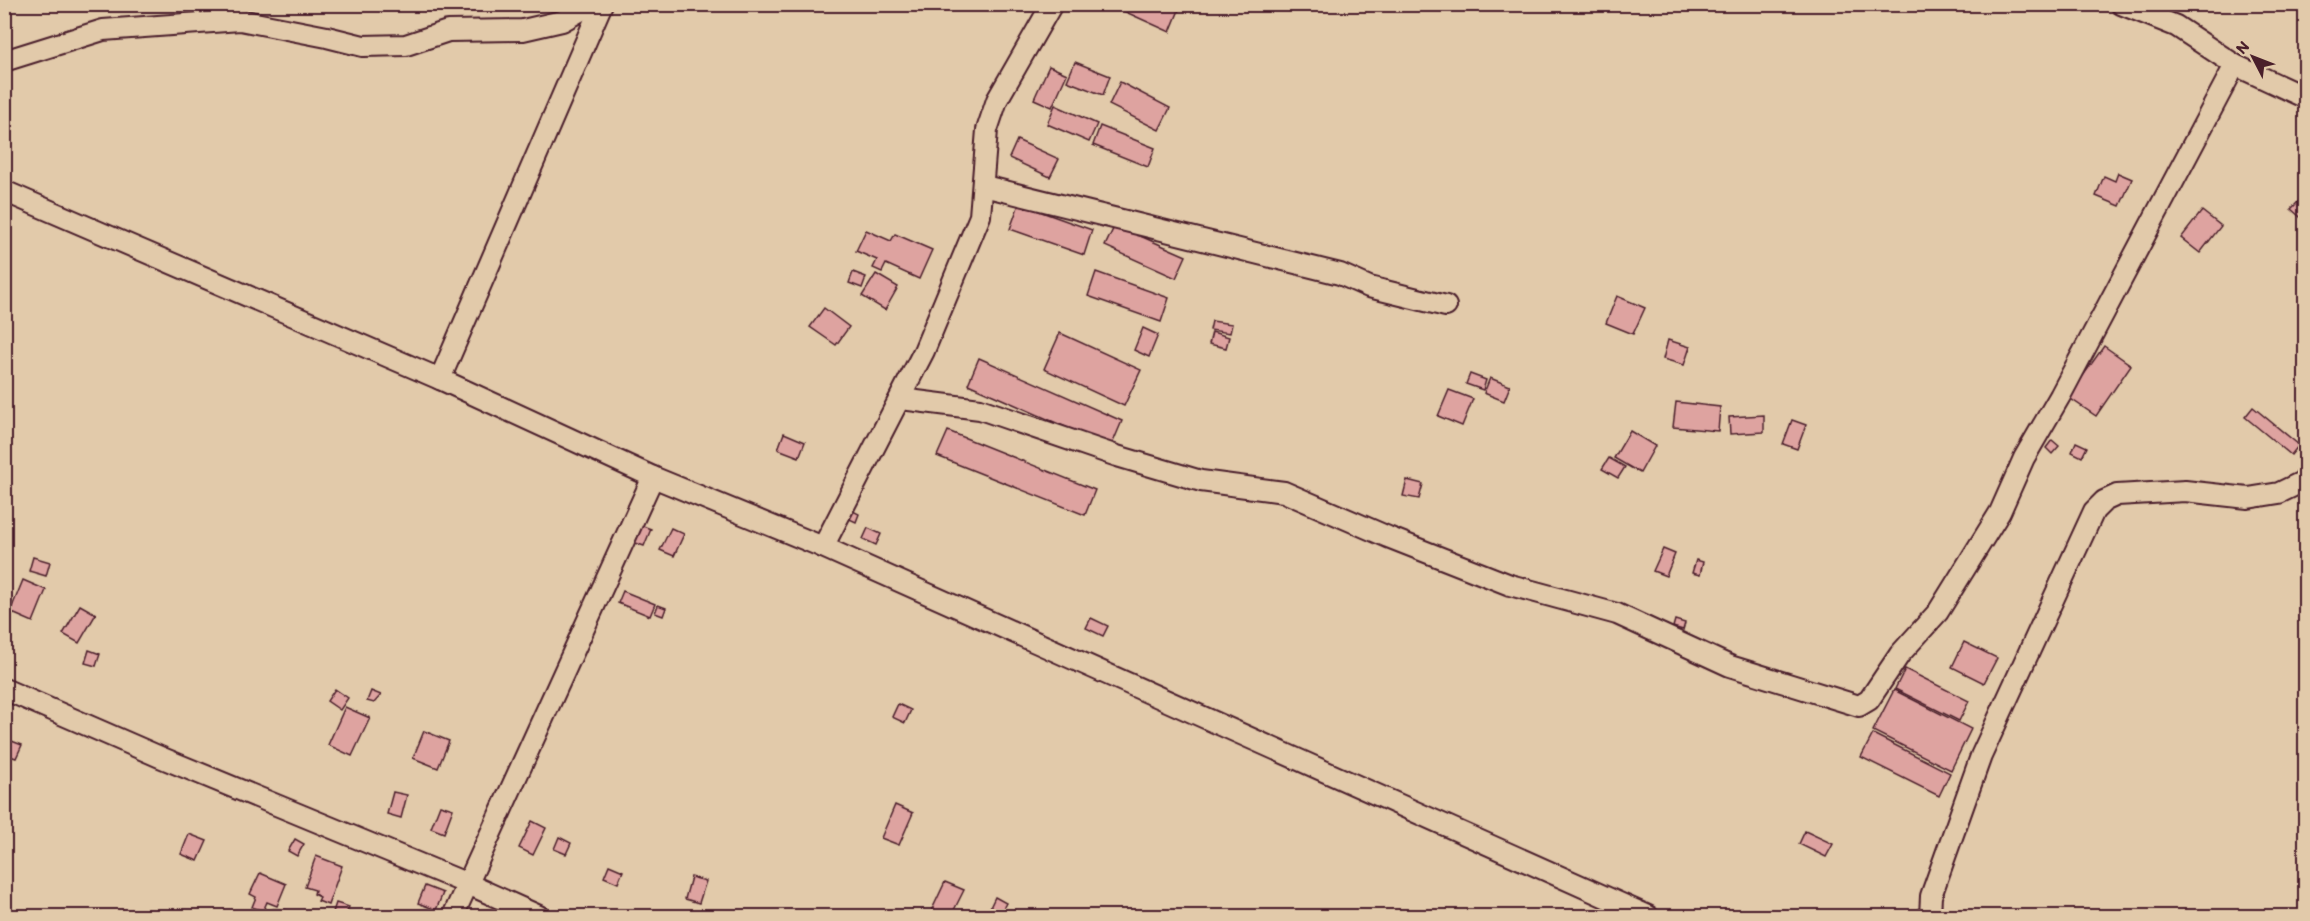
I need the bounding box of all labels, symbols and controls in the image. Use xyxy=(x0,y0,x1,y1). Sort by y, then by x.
north arrow xyxy=(2223,27,2283,87)
text: N xyxy=(2232,37,2253,58)

